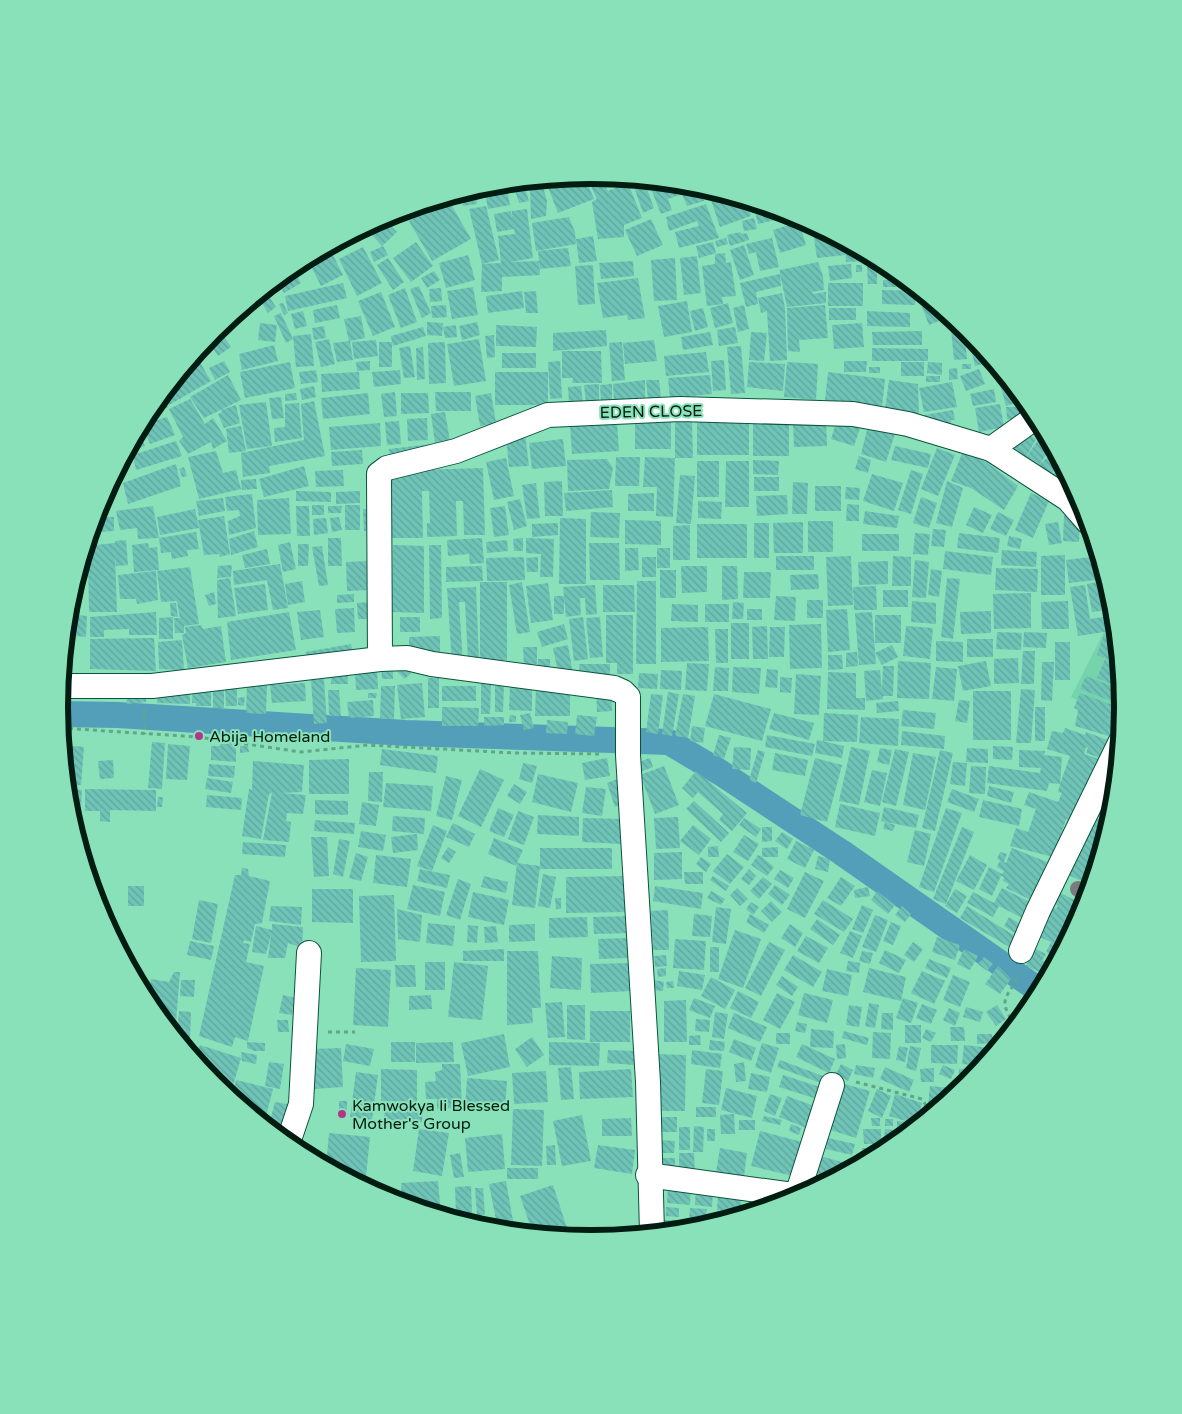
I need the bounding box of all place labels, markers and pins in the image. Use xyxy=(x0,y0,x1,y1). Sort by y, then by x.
place label: Abija Homeland xyxy=(209,727,330,747)
marker: Abija Homeland xyxy=(193,730,205,742)
place label: Kamwokya Ii Blessed Mother's Group xyxy=(352,1096,510,1134)
marker: Kamwokya Ii Blessed Mother's Group xyxy=(336,1108,348,1120)

